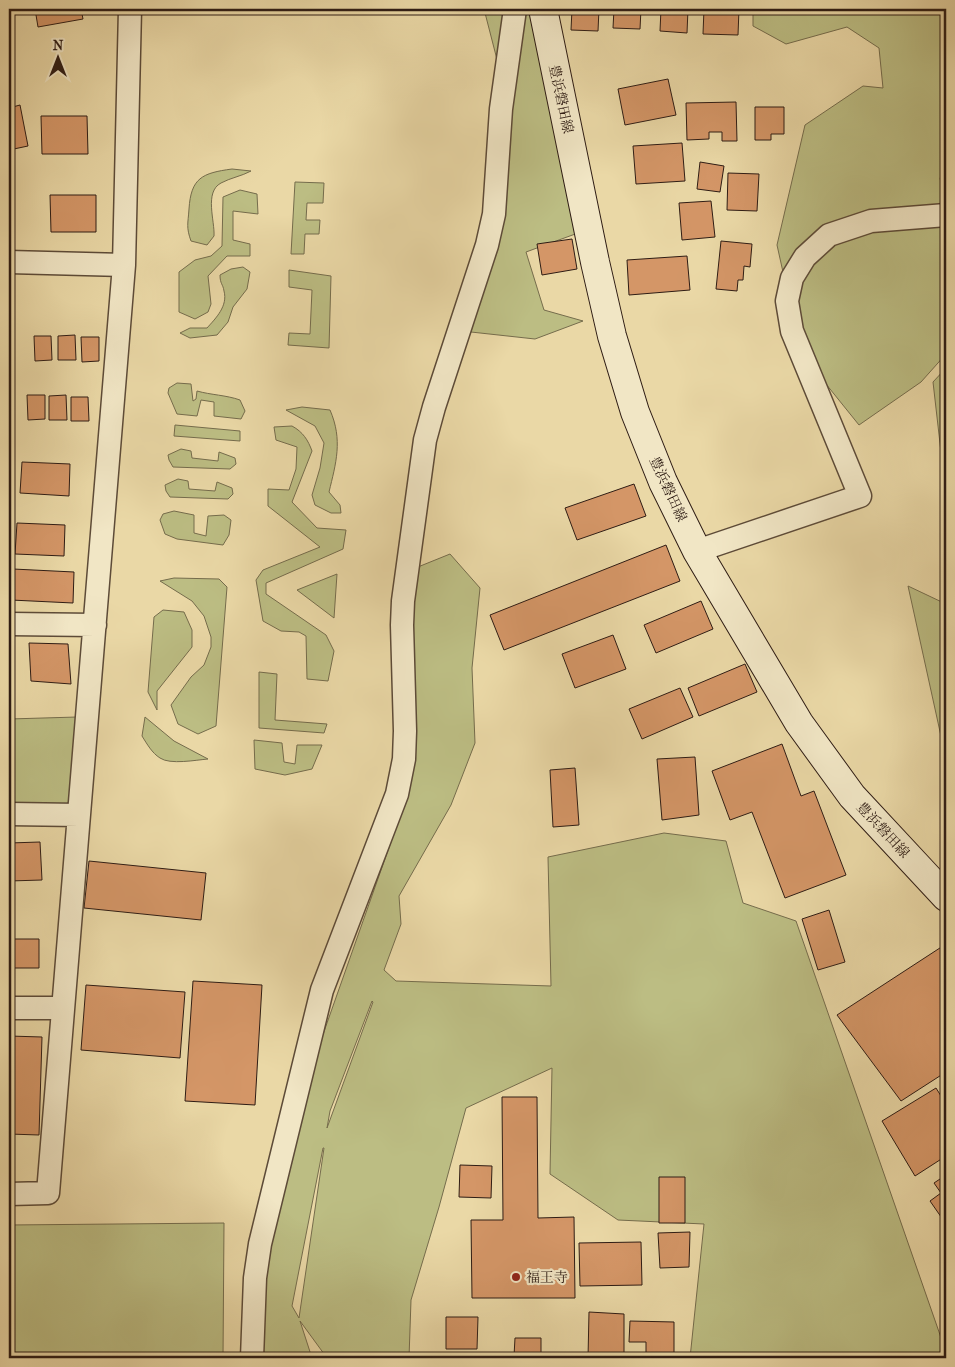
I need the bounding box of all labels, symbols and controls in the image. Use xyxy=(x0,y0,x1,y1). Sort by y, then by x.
north arrow xyxy=(32,32,82,82)
text: N xyxy=(53,37,64,54)
street label: 豊浜磐田線 xyxy=(545,63,577,135)
street label: 豊浜磐田線 xyxy=(646,454,690,524)
street label: 豊浜磐田線 xyxy=(853,799,913,861)
place label: 福王寺 xyxy=(526,1269,568,1286)
marker: 福王寺 xyxy=(510,1271,522,1283)

